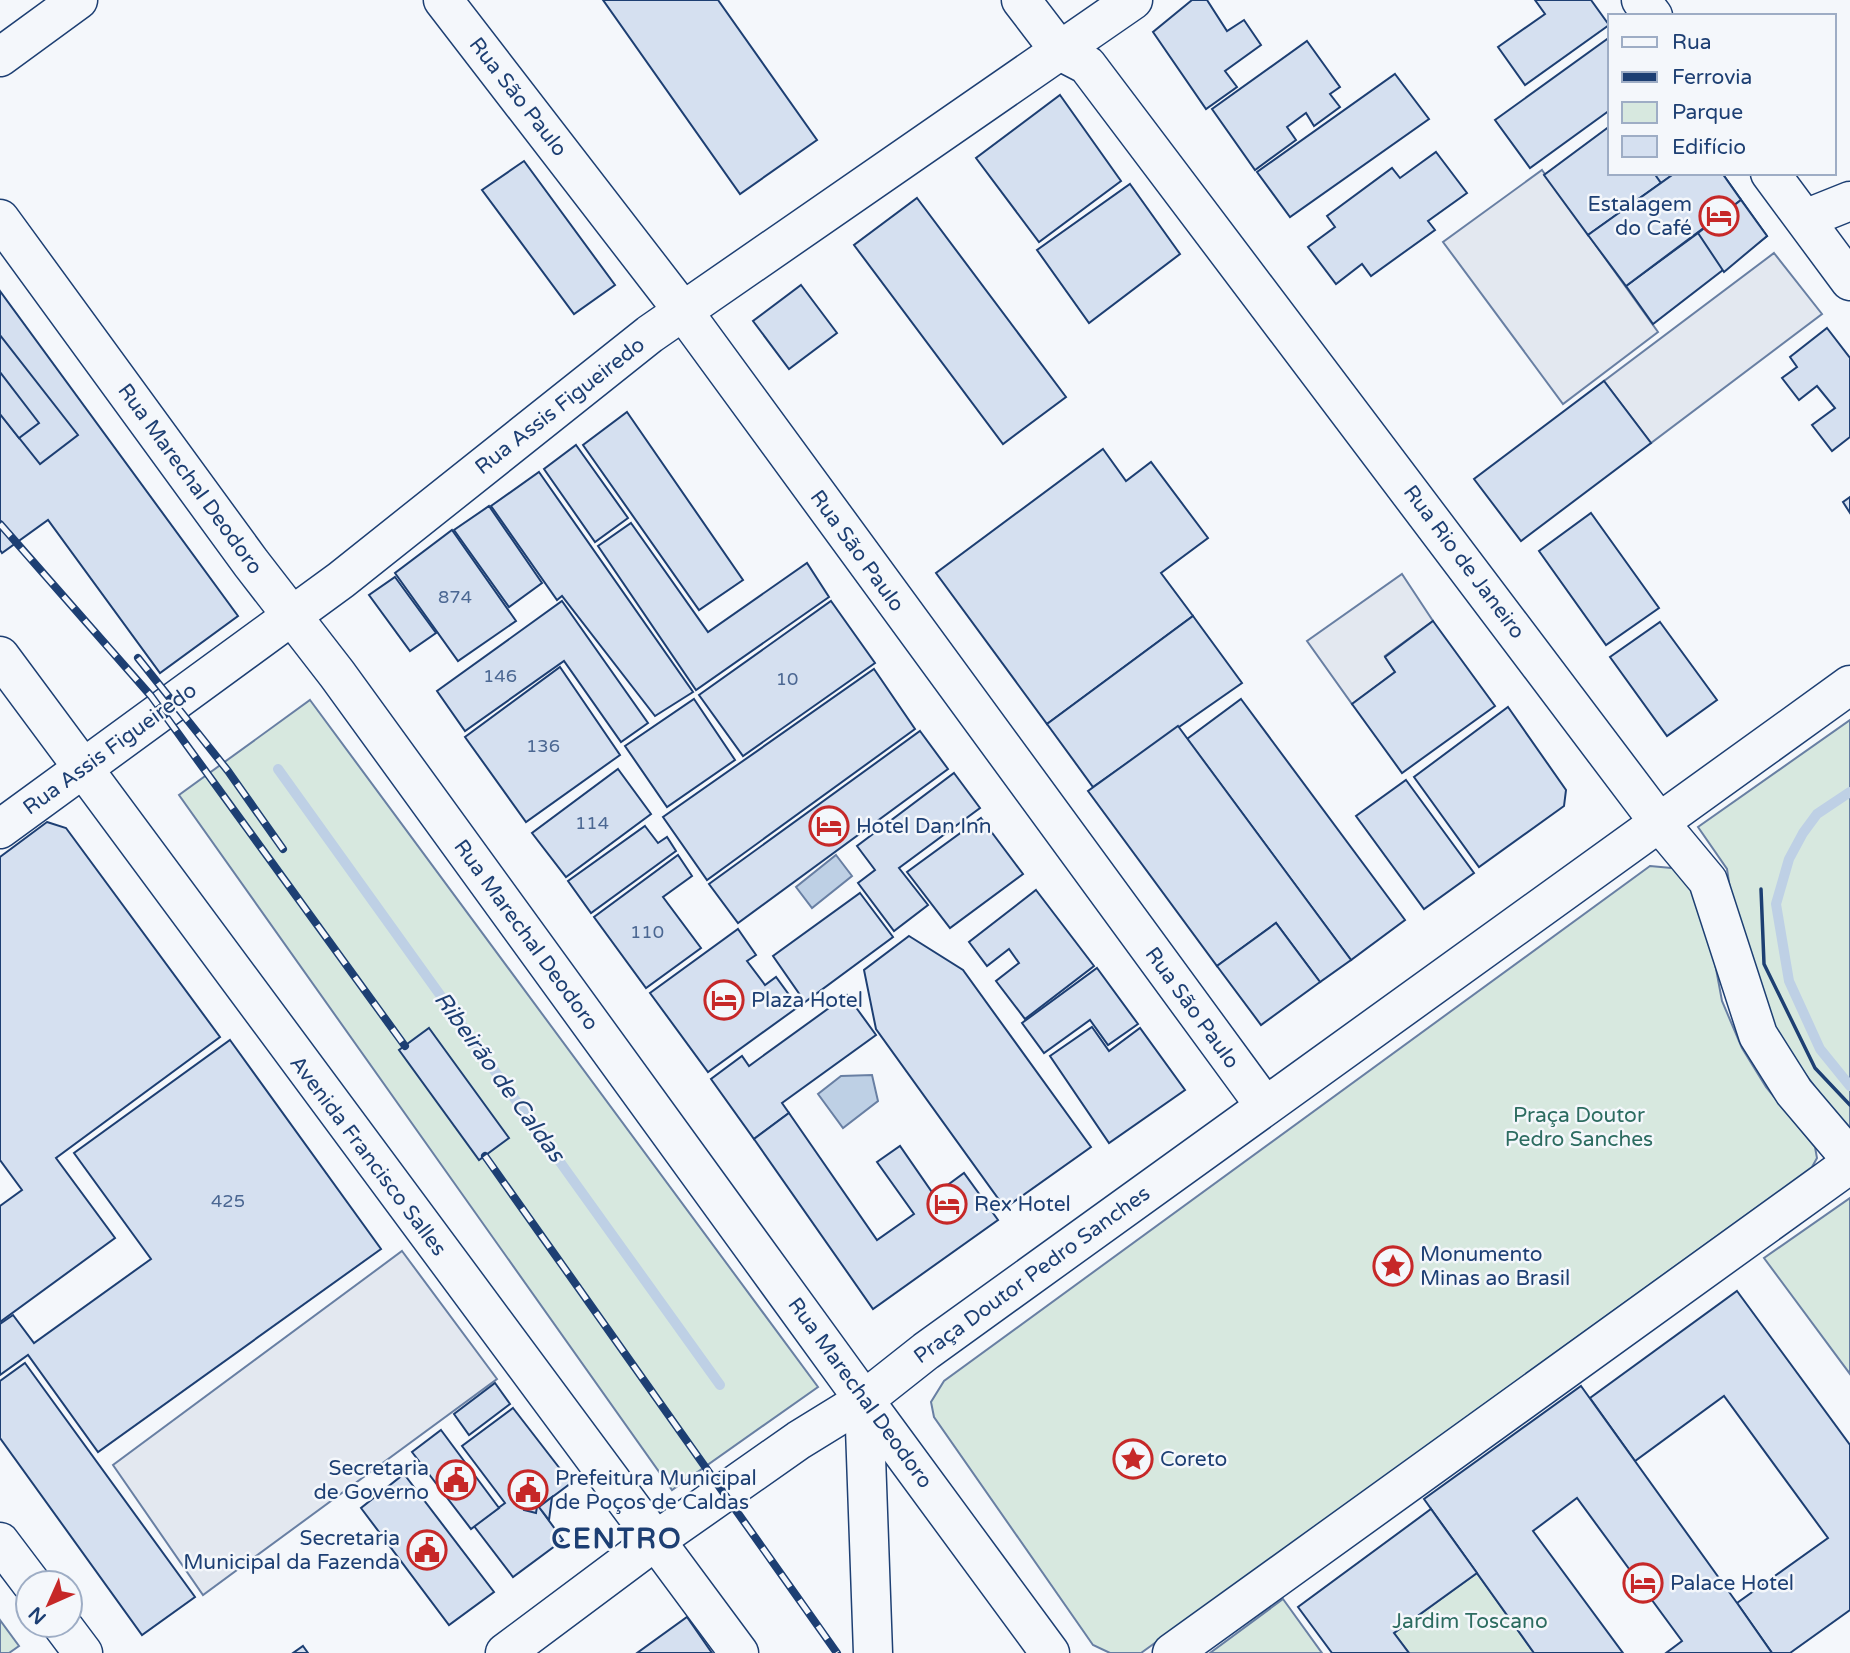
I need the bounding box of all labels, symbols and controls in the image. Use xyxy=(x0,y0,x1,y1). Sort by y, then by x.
legend xyxy=(1608,14,1836,175)
text: Rua xyxy=(1672,30,1712,55)
street label: Rua São Paulo xyxy=(464,33,572,161)
text: Ferrovia xyxy=(1672,65,1752,90)
text: Parque xyxy=(1672,100,1743,125)
text: Edifício xyxy=(1672,135,1746,160)
place label: Estalagem do Café xyxy=(1587,192,1692,241)
hotel icon: Estalagem do Café xyxy=(1698,195,1740,237)
street label: Rua Assis Figueiredo xyxy=(470,332,650,480)
street label: Rua Marechal Deodoro xyxy=(112,379,268,579)
street label: Rua Rio de Janeiro xyxy=(1398,480,1530,644)
street label: Rua São Paulo xyxy=(805,485,909,617)
house number: 874 xyxy=(438,586,472,608)
house number: 146 xyxy=(483,665,517,687)
house number: 10 xyxy=(776,668,798,690)
street label: Rua Assis Figueiredo xyxy=(18,678,202,820)
house number: 136 xyxy=(526,735,560,757)
hotel icon: Hotel Dan Inn xyxy=(808,805,850,847)
house number: 114 xyxy=(575,812,609,834)
place label: Hotel Dan Inn xyxy=(856,814,992,839)
street label: Rua Marechal Deodoro xyxy=(448,835,604,1035)
house number: 110 xyxy=(630,921,664,943)
street label: Rua São Paulo xyxy=(1140,942,1244,1074)
hotel icon: Plaza Hotel xyxy=(703,979,745,1021)
water label: Ribeirão de Caldas xyxy=(428,986,571,1169)
place label: Plaza Hotel xyxy=(751,988,863,1013)
street label: Avenida Francisco Salles xyxy=(285,1051,451,1261)
park label: Praça Doutor Pedro Sanches xyxy=(1505,1103,1653,1152)
street label: Praça Doutor Pedro Sanches xyxy=(909,1181,1155,1369)
hotel icon: Rex Hotel xyxy=(926,1183,968,1225)
house number: 425 xyxy=(211,1190,245,1212)
place label: Rex Hotel xyxy=(974,1192,1071,1217)
place label: Monumento Minas ao Brasil xyxy=(1420,1242,1570,1291)
place icon: Monumento Minas ao Brasil xyxy=(1372,1245,1414,1287)
street label: Rua Marechal Deodoro xyxy=(782,1293,938,1493)
place icon: Coreto xyxy=(1112,1438,1154,1480)
place label: Coreto xyxy=(1160,1447,1227,1472)
place label: Secretaria de Governo xyxy=(313,1456,429,1505)
public building icon: Secretaria de Governo xyxy=(435,1459,477,1501)
place label: Prefeitura Municipal de Poços de Caldas xyxy=(555,1466,757,1515)
public building icon: Prefeitura Municipal de Poços de Caldas xyxy=(507,1469,549,1511)
district label: CENTRO xyxy=(551,1522,683,1556)
place label: Secretaria Municipal da Fazenda xyxy=(183,1526,400,1575)
public building icon: Secretaria Municipal da Fazenda xyxy=(406,1529,448,1571)
hotel icon: Palace Hotel xyxy=(1622,1562,1664,1604)
north arrow xyxy=(14,1569,84,1639)
place label: Palace Hotel xyxy=(1670,1571,1794,1596)
text: N xyxy=(25,1602,51,1628)
park label: Jardim Toscano xyxy=(1392,1609,1548,1634)

